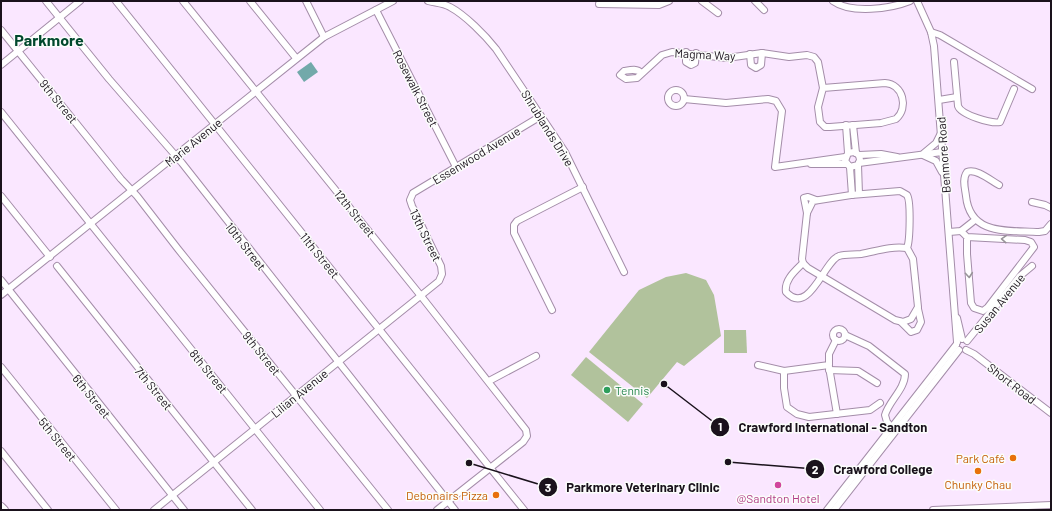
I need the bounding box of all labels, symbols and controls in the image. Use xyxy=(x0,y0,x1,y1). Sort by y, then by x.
district label: Parkmore xyxy=(14,30,84,49)
street label: Magma Way xyxy=(674,45,736,63)
street label: Rosewalk Street xyxy=(391,47,441,129)
street label: 9th Street xyxy=(37,76,81,126)
street label: Shrublands Drive xyxy=(519,87,577,169)
street label: Marie Avenue xyxy=(162,115,224,169)
street label: Benmore Road xyxy=(933,116,953,194)
street label: Essenwood Avenue xyxy=(430,123,522,187)
street label: 12th Street xyxy=(332,187,378,239)
street label: 13th Street xyxy=(407,207,445,263)
street label: 10th Street xyxy=(223,219,269,273)
street label: 11th Street xyxy=(297,229,343,281)
one-way arrow xyxy=(1001,234,1007,243)
street label: Susan Avenue xyxy=(971,270,1027,336)
one-way arrow xyxy=(964,272,973,278)
street label: 9th Street xyxy=(240,328,284,378)
street label: 8th Street xyxy=(187,346,231,396)
street label: Short Road xyxy=(985,360,1039,406)
street label: 7th Street xyxy=(132,364,176,412)
street label: Lilian Avenue xyxy=(268,366,330,420)
street label: 6th Street xyxy=(70,371,114,421)
place label: Tennis xyxy=(615,383,649,397)
marker: Tennis xyxy=(602,385,612,395)
street label: 5th Street xyxy=(36,414,80,464)
callout: Crawford International - Sandton xyxy=(710,415,935,440)
text: 1 xyxy=(718,419,722,433)
text: Crawford International - Sandton xyxy=(739,419,927,435)
place label: Park Café xyxy=(956,451,1005,465)
marker: Park Café xyxy=(1008,453,1018,463)
callout: Crawford College xyxy=(805,457,940,482)
text: Crawford College xyxy=(833,461,933,477)
text: 2 xyxy=(812,462,819,476)
marker: Chunky Chau xyxy=(973,466,983,476)
callout: Parkmore Veterinary Clinic xyxy=(538,475,728,500)
place label: Chunky Chau xyxy=(945,477,1011,491)
text: Parkmore Veterinary Clinic xyxy=(566,479,720,495)
text: 3 xyxy=(545,480,551,494)
marker: @Sandton Hotel xyxy=(773,480,783,490)
place label: Debonairs Pizza xyxy=(406,488,488,502)
marker: Debonairs Pizza xyxy=(491,490,501,500)
place label: @Sandton Hotel xyxy=(736,491,820,505)

